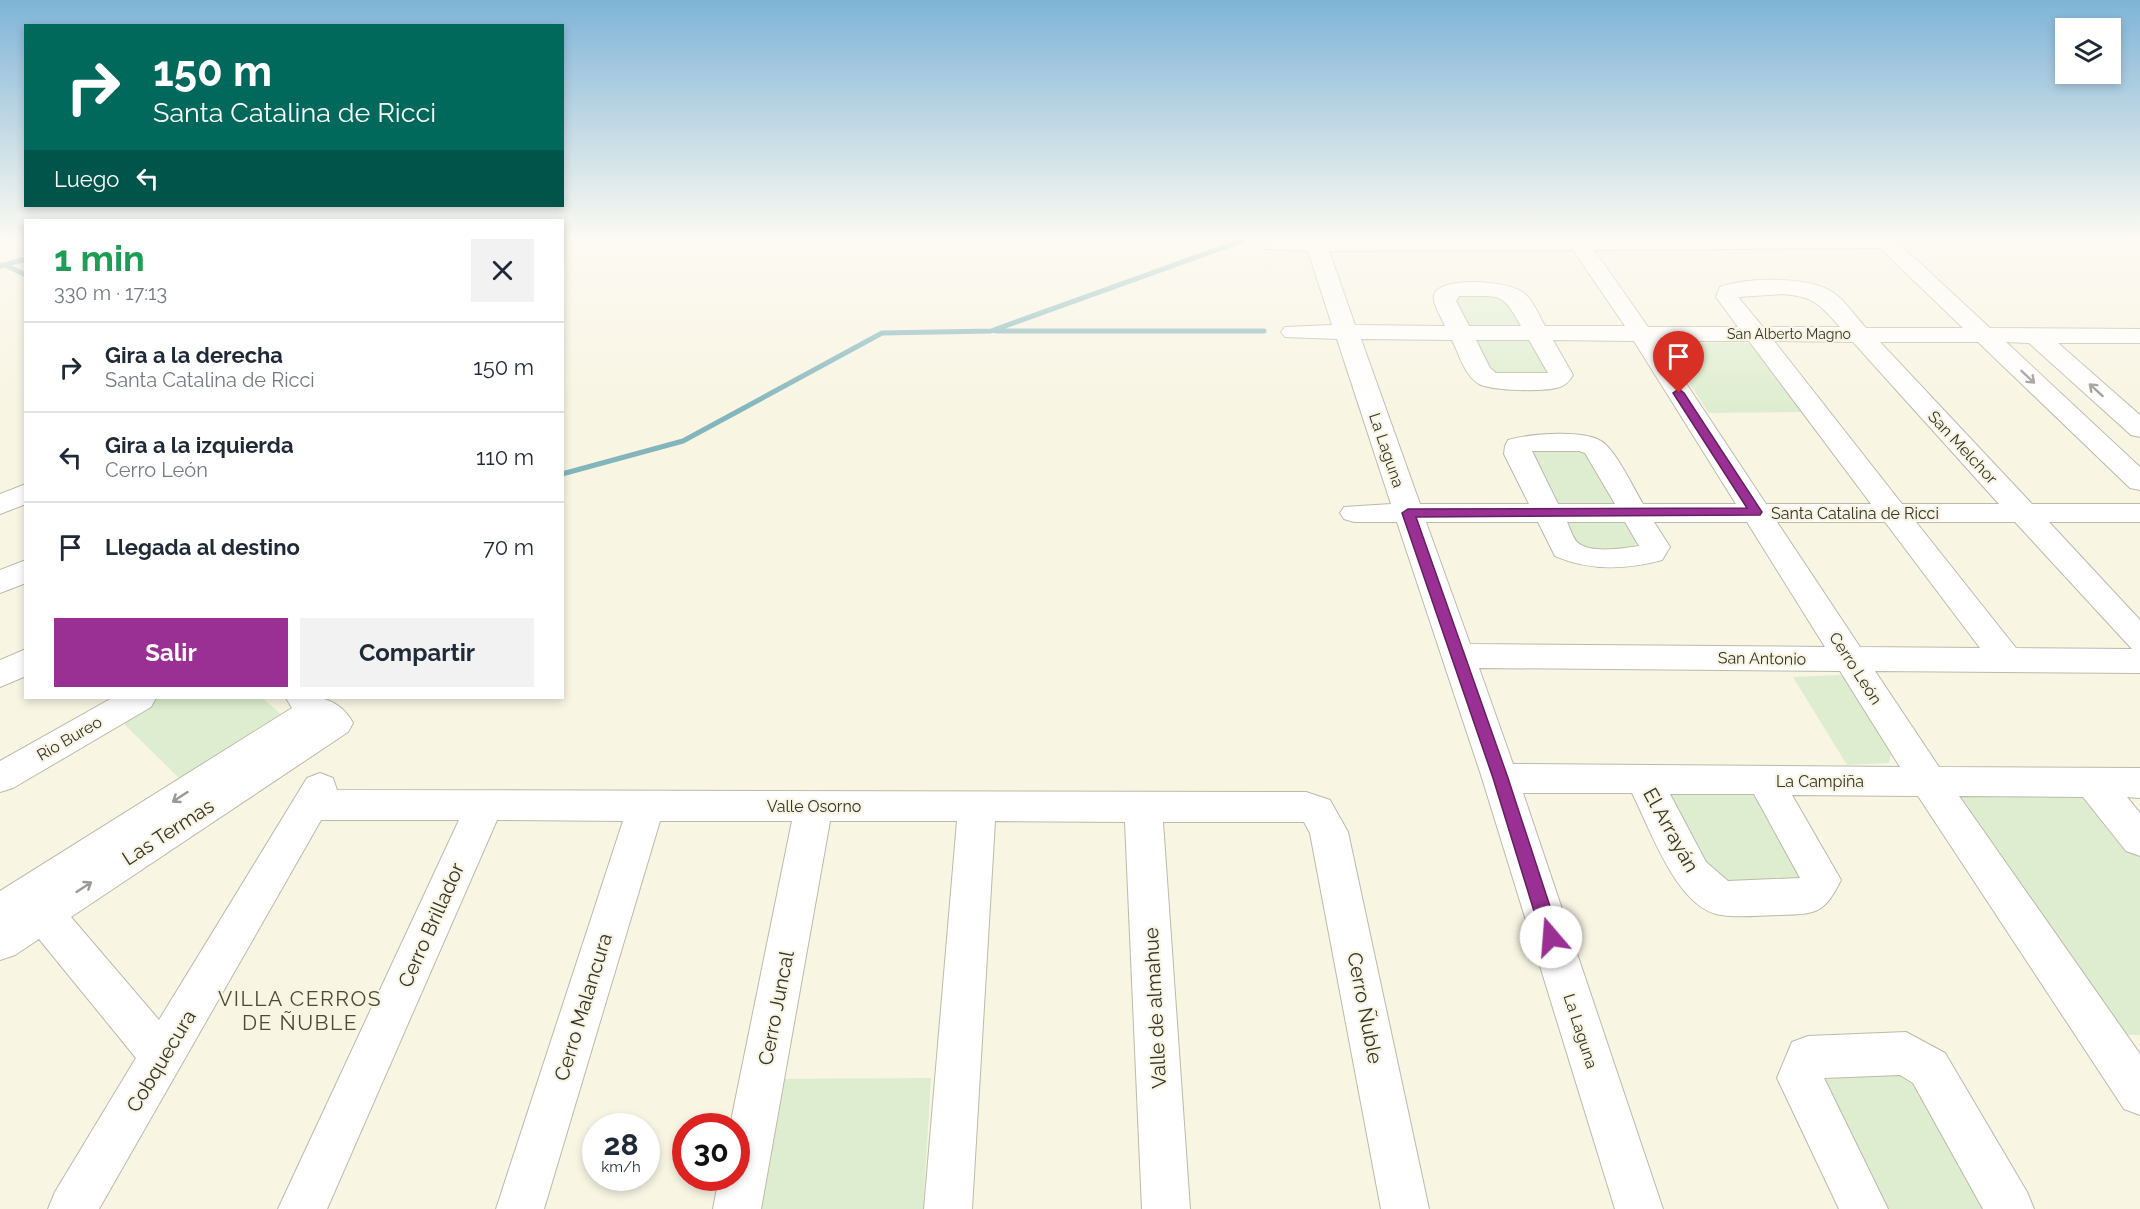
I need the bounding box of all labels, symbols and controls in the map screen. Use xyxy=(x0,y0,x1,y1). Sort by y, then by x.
map controls xyxy=(2055,18,2121,84)
button: layers xyxy=(2055,18,2121,84)
text: 150 m xyxy=(153,47,272,96)
icon: right xyxy=(54,48,132,126)
text: Santa Catalina de Ricci xyxy=(153,97,436,128)
icon: left xyxy=(131,162,164,195)
text: Luego xyxy=(54,166,119,192)
text: 1 min xyxy=(54,237,145,279)
button: close xyxy=(471,239,534,302)
text: 330 m · 17:13 xyxy=(54,281,167,305)
street label: San Alberto Magno xyxy=(1727,326,1851,342)
pin xyxy=(1653,331,1704,393)
icon: arrive xyxy=(1662,340,1695,373)
text: Gira a la derecha xyxy=(105,342,283,368)
icon: right xyxy=(54,351,87,384)
text: 150 m xyxy=(473,354,534,380)
text: Santa Catalina de Ricci xyxy=(105,368,315,392)
one-way arrow xyxy=(2020,369,2035,383)
one-way arrow xyxy=(2089,383,2104,397)
street label: San Melchor xyxy=(1924,407,2001,488)
street label: La Laguna xyxy=(1365,410,1408,490)
text: Gira a la izquierda xyxy=(105,432,294,458)
icon: left xyxy=(54,441,87,474)
text: 110 m xyxy=(476,444,534,470)
text: Cerro León xyxy=(105,458,208,482)
street label: Santa Catalina de Ricci xyxy=(1771,504,1939,523)
icon: arrive xyxy=(54,531,87,564)
text: Llegada al destino xyxy=(105,534,300,560)
text: 70 m xyxy=(483,534,534,560)
button: Salir xyxy=(54,618,288,687)
button: Compartir xyxy=(300,618,534,687)
street label: Cerro León xyxy=(1825,629,1886,708)
street label: San Antonio xyxy=(1718,648,1806,669)
street label: Rio Bureo xyxy=(33,712,105,765)
street label: La Campiña xyxy=(1776,772,1864,791)
street label: El Arrayán xyxy=(1638,784,1704,876)
one-way arrow xyxy=(172,791,188,803)
street label: Las Termas xyxy=(118,794,218,870)
street label: Valle Osorno xyxy=(767,797,861,816)
street label: Cerro Brillador xyxy=(393,859,469,991)
one-way arrow xyxy=(75,881,92,893)
position arrow xyxy=(1519,905,1583,969)
street label: Valle de almahue xyxy=(1139,927,1171,1089)
street label: Cerro Malancura xyxy=(549,930,617,1084)
street label: Cerro Juncal xyxy=(753,948,799,1067)
street label: Cerro Ñuble xyxy=(1342,950,1388,1066)
district label: VILLA CERROS DE ÑUBLE xyxy=(218,986,382,1035)
street label: La Laguna xyxy=(1559,991,1602,1071)
street label: Cobquecura xyxy=(121,1006,201,1116)
speed limit sign: 30 xyxy=(672,1113,750,1191)
text: 28 xyxy=(603,1127,639,1162)
text: km/h xyxy=(601,1158,641,1176)

